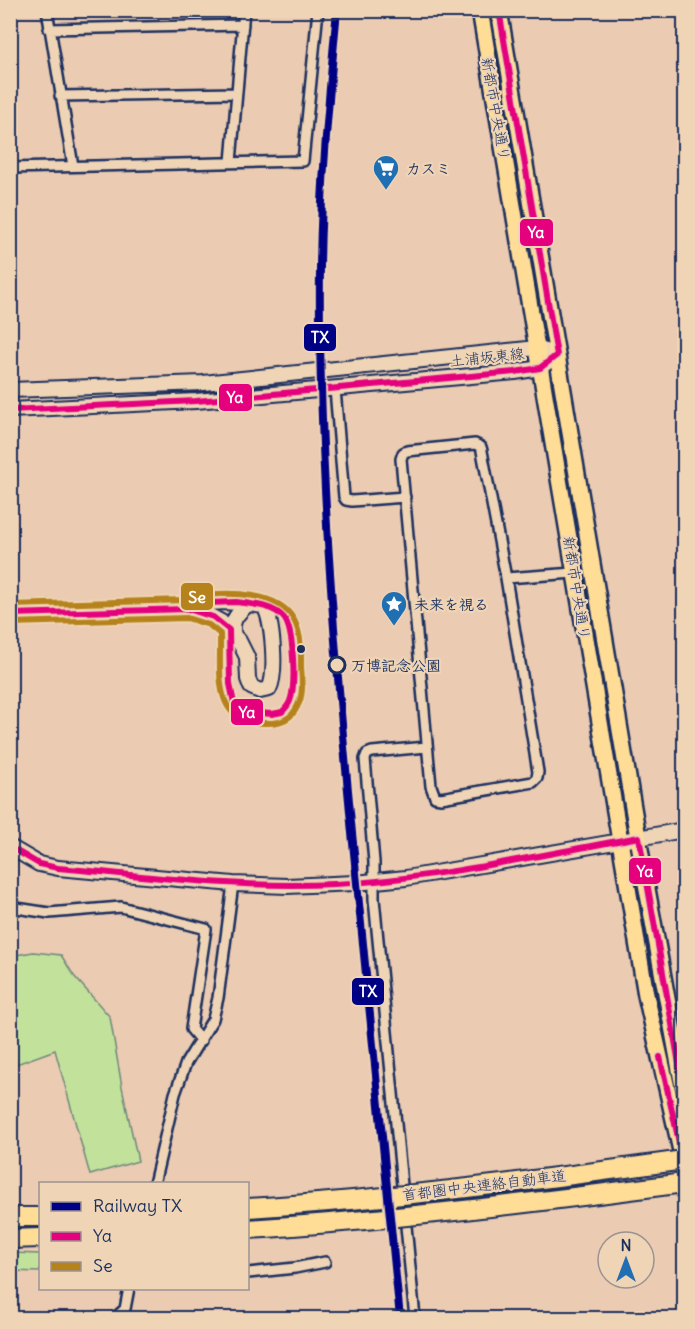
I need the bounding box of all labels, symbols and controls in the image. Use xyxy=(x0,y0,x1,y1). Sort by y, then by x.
street label: 新都市中央通り xyxy=(478,56,514,162)
supermarket icon: カスミ xyxy=(371,153,401,191)
place label: カスミ xyxy=(406,159,451,178)
line badge: Ya xyxy=(519,218,554,247)
text: Ya xyxy=(527,222,544,242)
line badge: TX xyxy=(303,323,337,352)
text: TX xyxy=(311,327,330,347)
street label: 土浦坂東線 xyxy=(449,344,525,370)
line badge: Ya xyxy=(218,383,253,412)
text: Ya xyxy=(226,387,243,407)
street label: 新都市中央通り xyxy=(559,535,595,641)
line badge: Se xyxy=(180,582,214,611)
text: Se xyxy=(188,587,206,607)
place icon: 未来を視る xyxy=(379,589,409,627)
place label: 未来を視る xyxy=(414,595,489,614)
unlabelled marker xyxy=(295,643,307,655)
marker: 万博記念公園 xyxy=(328,656,346,674)
place label: 万博記念公園 xyxy=(351,656,441,675)
line badge: Ya xyxy=(230,698,264,726)
text: Ya xyxy=(238,702,255,722)
line badge: Ya xyxy=(628,857,662,885)
text: Ya xyxy=(636,861,653,881)
line badge: TX xyxy=(351,977,385,1006)
text: TX xyxy=(359,981,378,1001)
street label: 首都圏中央連絡自動車道 xyxy=(401,1166,567,1204)
legend xyxy=(39,1182,249,1290)
text: Railway TX xyxy=(93,1194,183,1217)
text: Ya xyxy=(93,1224,112,1247)
north arrow xyxy=(596,1230,656,1290)
text: N xyxy=(620,1235,632,1255)
text: Se xyxy=(93,1254,113,1277)

